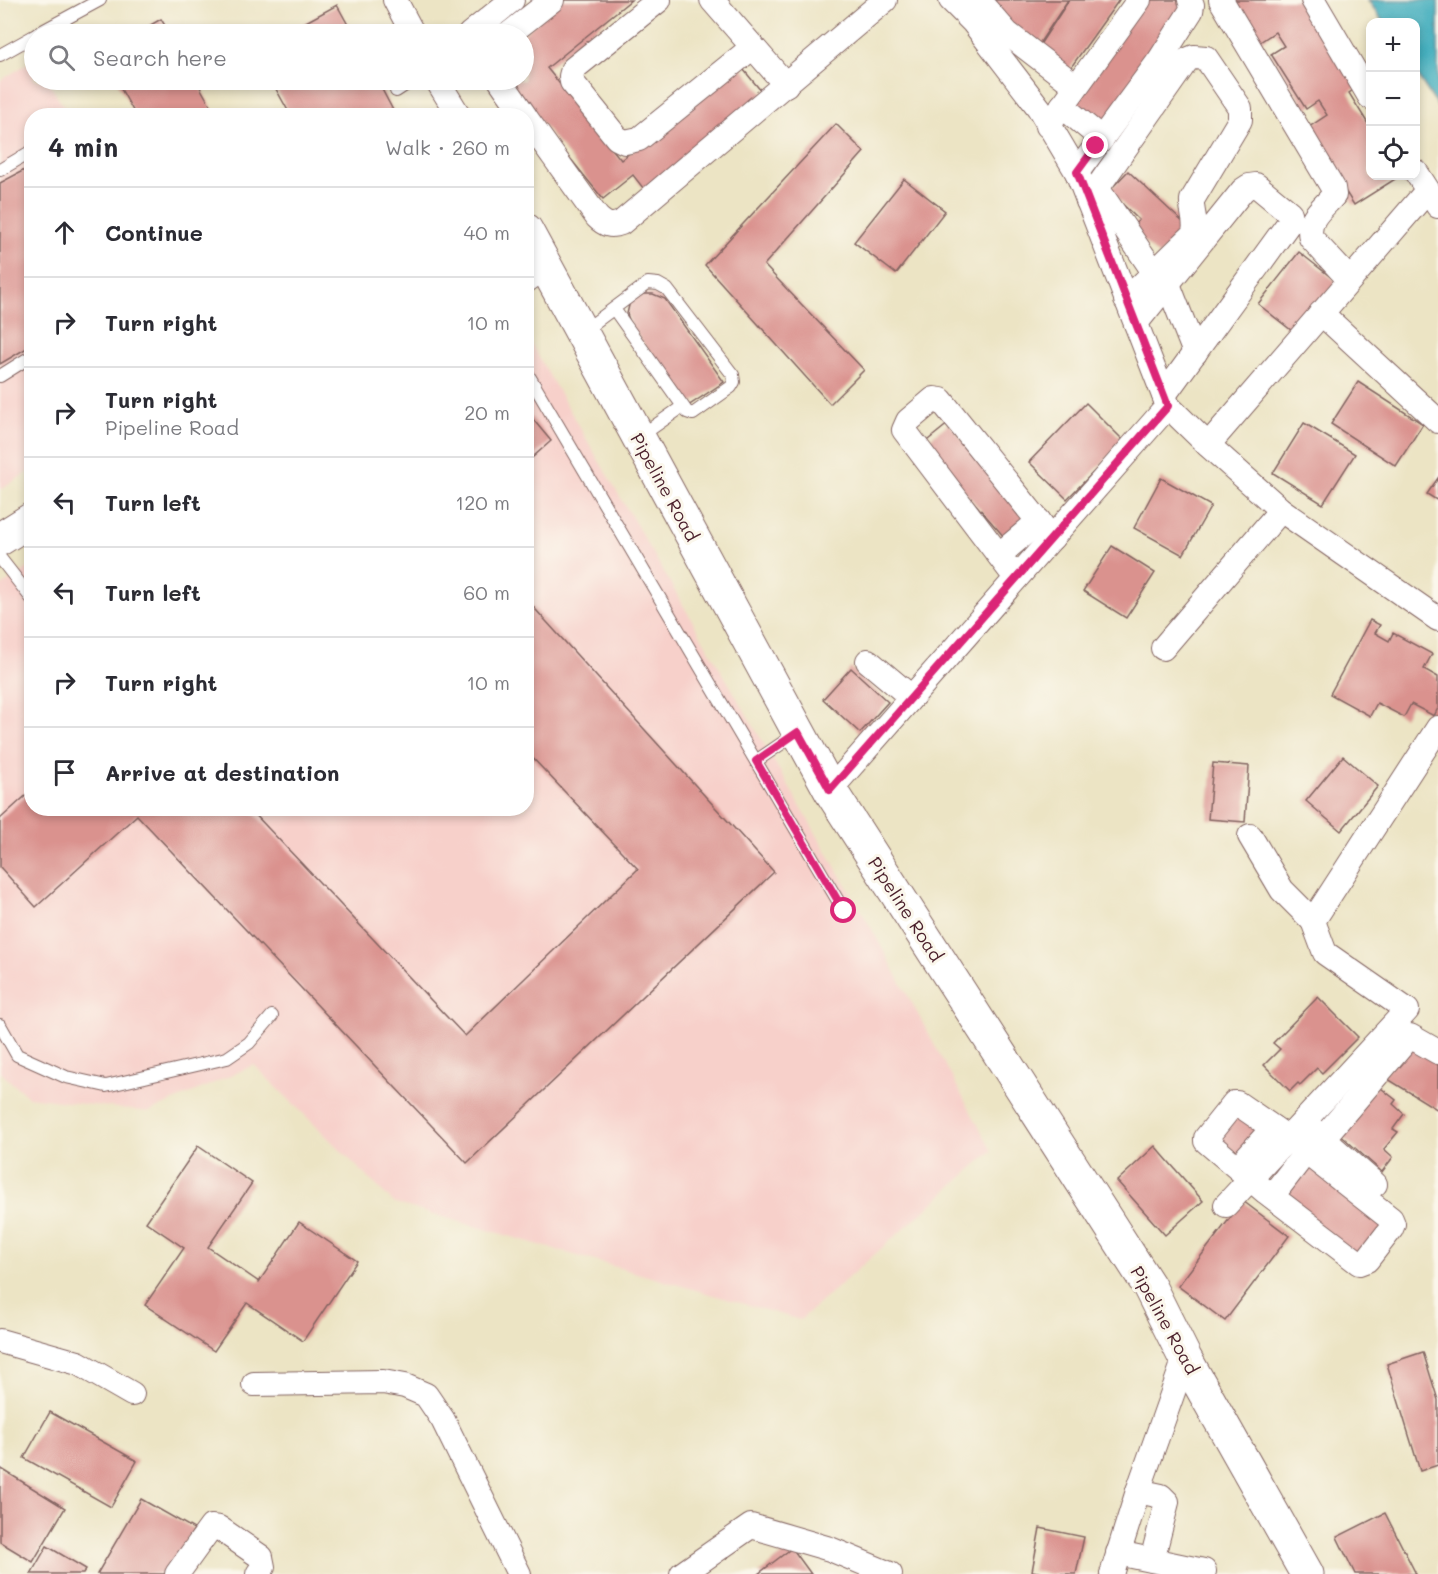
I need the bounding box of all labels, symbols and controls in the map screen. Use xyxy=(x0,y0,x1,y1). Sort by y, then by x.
map controls xyxy=(1366,18,1420,180)
button: + xyxy=(1366,18,1420,72)
search box xyxy=(24,24,534,90)
icon: search xyxy=(45,41,78,74)
text: Search here xyxy=(93,43,227,72)
button: − xyxy=(1366,72,1420,126)
button: locate xyxy=(1366,126,1420,180)
text: 4 min xyxy=(48,130,118,164)
route end xyxy=(1082,132,1108,158)
text: Walk · 260 m xyxy=(385,134,510,160)
icon: ahead xyxy=(48,216,81,249)
text: Continue xyxy=(105,218,203,247)
text: 40 m xyxy=(464,219,510,245)
icon: right xyxy=(48,306,81,339)
text: Turn right xyxy=(105,308,217,337)
text: 10 m xyxy=(466,309,510,335)
text: Turn right xyxy=(105,385,217,414)
icon: right xyxy=(48,396,81,429)
text: 20 m xyxy=(464,399,510,425)
text: Pipeline Road xyxy=(105,414,239,440)
street label: Pipeline Road xyxy=(625,428,705,546)
icon: left xyxy=(48,486,81,519)
text: Turn left xyxy=(105,488,201,517)
text: 120 m xyxy=(455,489,510,515)
icon: left xyxy=(48,576,81,609)
text: Turn left xyxy=(105,578,201,607)
text: 60 m xyxy=(463,579,510,605)
icon: right xyxy=(48,666,81,699)
text: Turn right xyxy=(105,668,217,697)
text: 10 m xyxy=(466,669,510,695)
icon: arrive xyxy=(48,756,81,789)
text: Arrive at destination xyxy=(105,758,340,787)
street label: Pipeline Road xyxy=(863,852,949,966)
route start xyxy=(830,897,856,923)
street label: Pipeline Road xyxy=(1125,1261,1205,1379)

